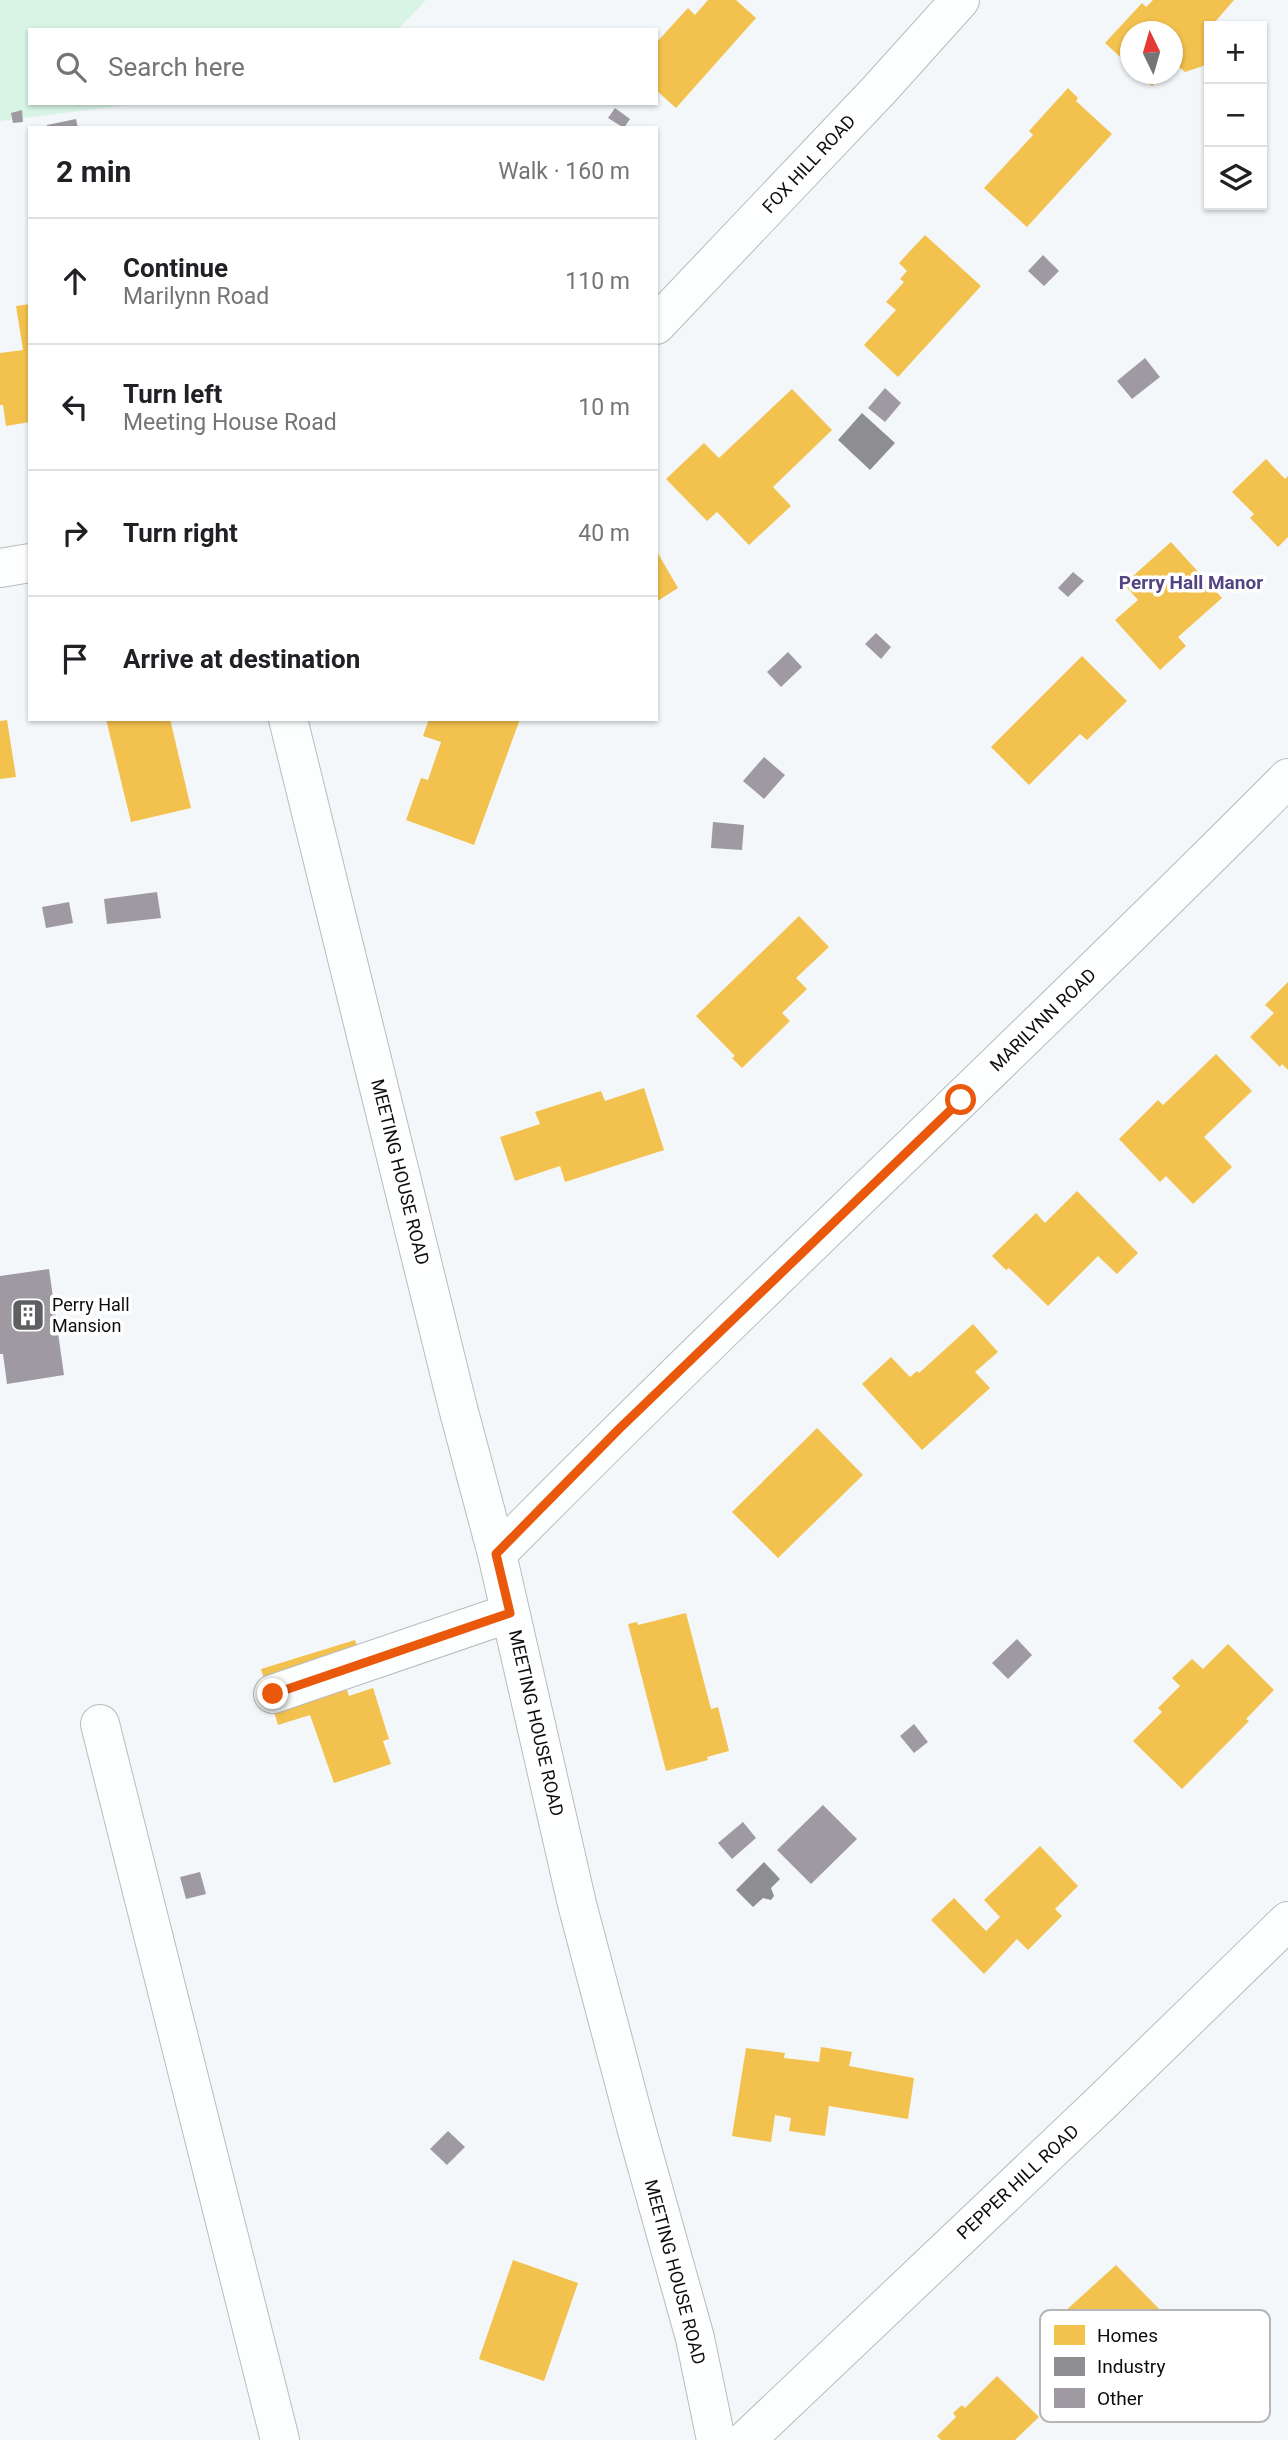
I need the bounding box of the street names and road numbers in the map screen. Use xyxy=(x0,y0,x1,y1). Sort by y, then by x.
street label: FOX HILL ROAD xyxy=(758,110,859,217)
street label: MARILYNN ROAD xyxy=(985,964,1100,1075)
street label: MEETING HOUSE ROAD xyxy=(367,1077,434,1267)
street label: MEETING HOUSE ROAD xyxy=(505,1628,568,1818)
street label: PEPPER HILL ROAD xyxy=(953,2120,1083,2243)
street label: MEETING HOUSE ROAD xyxy=(641,2177,710,2367)

